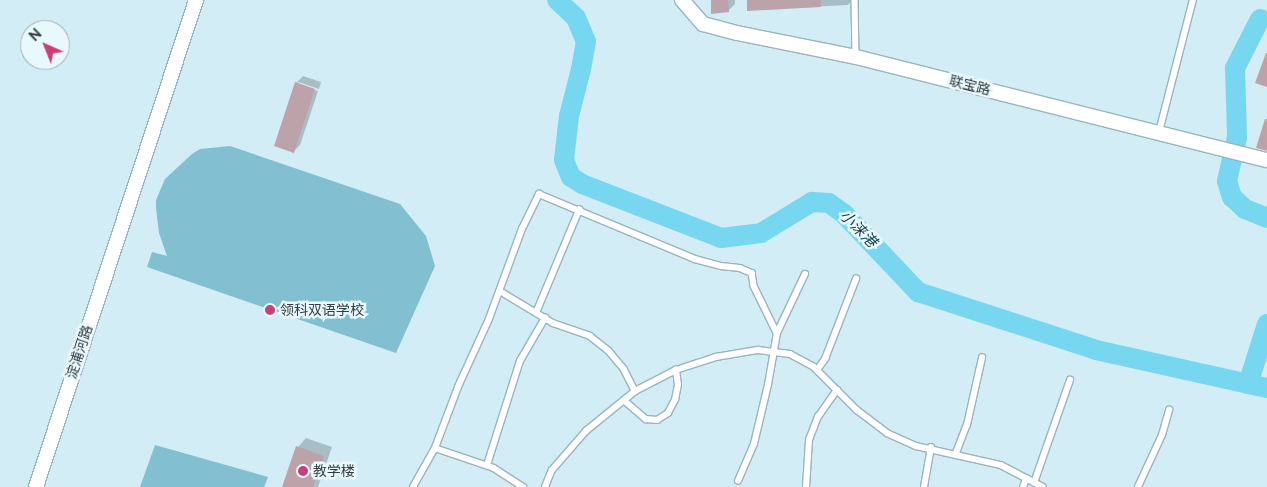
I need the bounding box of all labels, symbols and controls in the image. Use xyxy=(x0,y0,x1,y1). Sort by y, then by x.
north arrow xyxy=(20,20,70,70)
text: N xyxy=(26,25,45,44)
street label: 联宝路 xyxy=(948,72,992,98)
water label: 小涞港 xyxy=(836,207,880,251)
place label: 领科双语学校 xyxy=(280,302,364,318)
marker: 领科双语学校 xyxy=(264,304,276,316)
street label: 淀浦河路 xyxy=(62,323,96,381)
place label: 教学楼 xyxy=(313,463,355,479)
marker: 教学楼 xyxy=(297,465,309,477)

